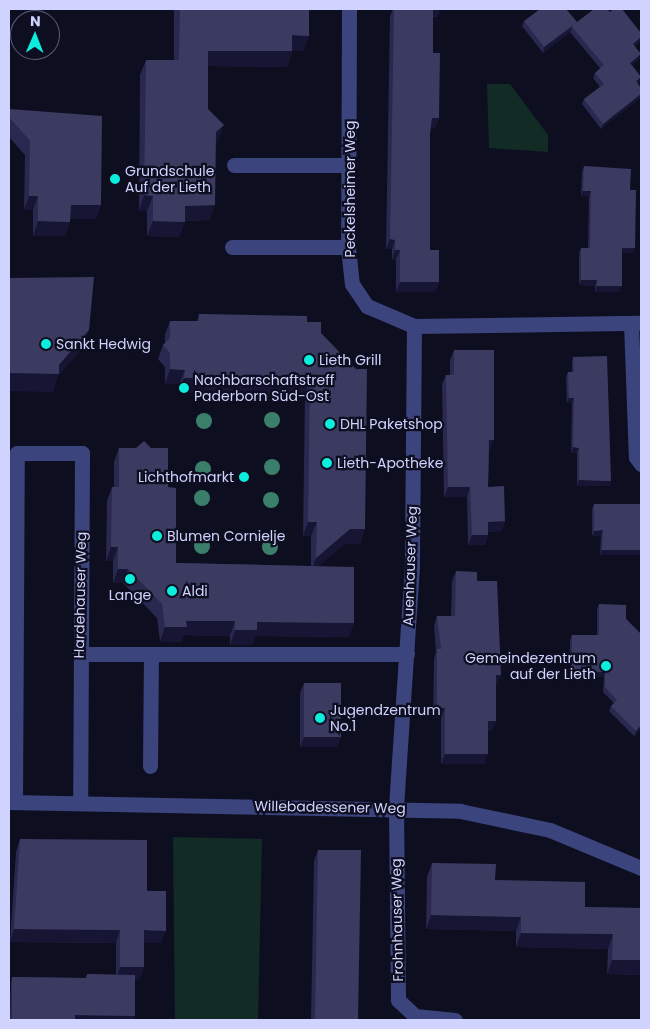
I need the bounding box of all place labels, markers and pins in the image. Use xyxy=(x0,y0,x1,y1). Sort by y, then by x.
place label: Grundschule Auf der Lieth xyxy=(125,163,214,196)
marker: Grundschule Auf der Lieth xyxy=(109,173,121,185)
place label: Sankt Hedwig xyxy=(56,336,151,352)
marker: Sankt Hedwig xyxy=(40,338,52,350)
place label: Lieth Grill xyxy=(319,352,381,368)
marker: Lieth Grill xyxy=(303,354,315,366)
place label: Nachbarschaftstreff Paderborn Süd-Ost xyxy=(194,372,334,404)
marker: Nachbarschaftstreff Paderborn Süd-Ost xyxy=(178,382,190,394)
place label: DHL Paketshop xyxy=(340,416,443,432)
marker: DHL Paketshop xyxy=(324,418,336,430)
place label: Lieth-Apotheke xyxy=(337,455,443,471)
marker: Lieth-Apotheke xyxy=(321,457,333,469)
place label: Lichthofmarkt xyxy=(138,469,234,485)
marker: Lichthofmarkt xyxy=(238,471,250,483)
place label: Blumen Cornielje xyxy=(167,528,285,544)
marker: Blumen Cornielje xyxy=(151,530,163,542)
marker: Lange xyxy=(124,573,136,585)
place label: Aldi xyxy=(182,583,208,599)
marker: Aldi xyxy=(166,585,178,597)
place label: Lange xyxy=(109,587,151,603)
place label: Gemeindezentrum auf der Lieth xyxy=(465,650,596,682)
marker: Gemeindezentrum auf der Lieth xyxy=(600,660,612,672)
place label: Jugendzentrum No.1 xyxy=(330,702,441,734)
marker: Jugendzentrum No.1 xyxy=(314,712,326,724)

